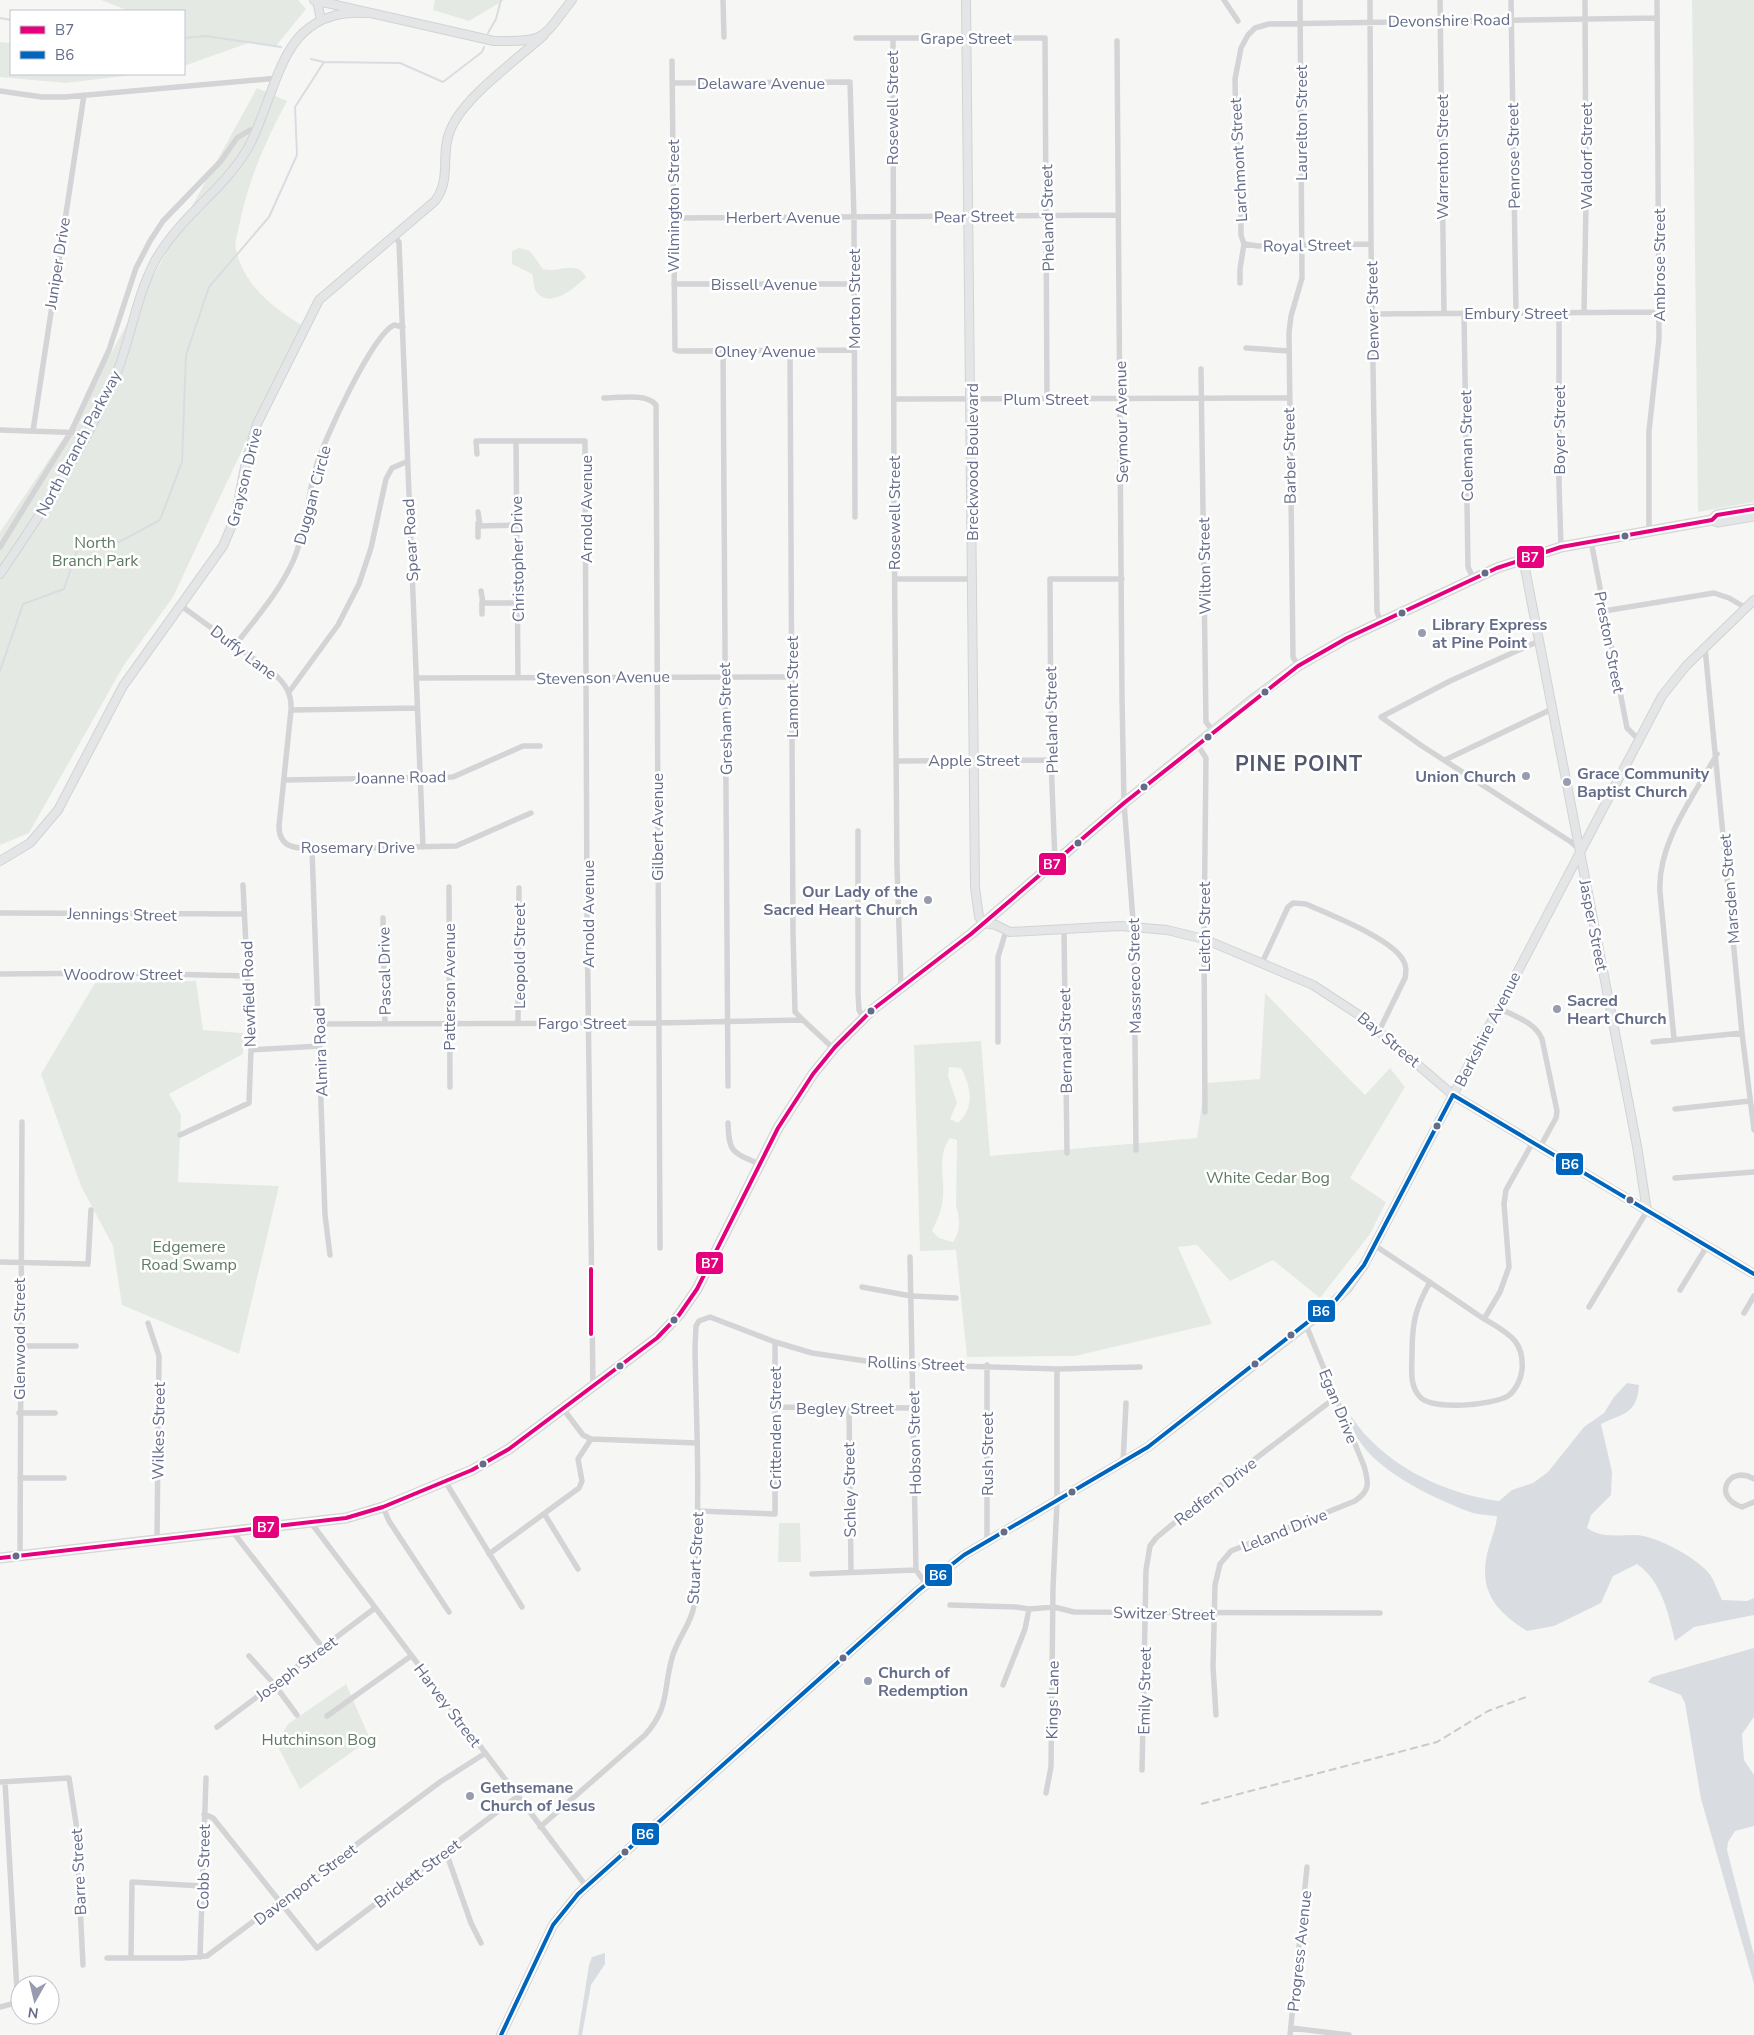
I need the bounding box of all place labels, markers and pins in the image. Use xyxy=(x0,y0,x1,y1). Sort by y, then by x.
unlabelled marker xyxy=(1620,531,1630,541)
unlabelled marker xyxy=(1480,568,1490,578)
unlabelled marker xyxy=(1397,608,1407,618)
place label: Library Express at Pine Point xyxy=(1432,614,1548,654)
marker: Library Express at Pine Point xyxy=(1416,627,1428,639)
unlabelled marker xyxy=(1260,687,1270,697)
unlabelled marker xyxy=(1203,732,1213,742)
place label: Grace Community Baptist Church xyxy=(1577,763,1710,803)
place label: Union Church xyxy=(1415,766,1516,788)
marker: Union Church xyxy=(1520,770,1532,782)
marker: Grace Community Baptist Church xyxy=(1561,776,1573,788)
unlabelled marker xyxy=(1139,782,1149,792)
unlabelled marker xyxy=(1073,838,1083,848)
place label: Our Lady of the Sacred Heart Church xyxy=(763,881,918,921)
marker: Our Lady of the Sacred Heart Church xyxy=(922,894,934,906)
place label: Sacred Heart Church xyxy=(1567,990,1667,1030)
marker: Sacred Heart Church xyxy=(1551,1003,1563,1015)
unlabelled marker xyxy=(866,1006,876,1016)
unlabelled marker xyxy=(1432,1121,1442,1131)
unlabelled marker xyxy=(1625,1195,1635,1205)
unlabelled marker xyxy=(669,1315,679,1325)
unlabelled marker xyxy=(1286,1330,1296,1340)
unlabelled marker xyxy=(1250,1359,1260,1369)
unlabelled marker xyxy=(615,1361,625,1371)
unlabelled marker xyxy=(478,1459,488,1469)
unlabelled marker xyxy=(1067,1487,1077,1497)
unlabelled marker xyxy=(999,1527,1009,1537)
unlabelled marker xyxy=(11,1551,21,1561)
unlabelled marker xyxy=(838,1653,848,1663)
place label: Church of Redemption xyxy=(878,1662,968,1702)
marker: Church of Redemption xyxy=(862,1675,874,1687)
place label: Gethsemane Church of Jesus xyxy=(480,1777,596,1817)
marker: Gethsemane Church of Jesus xyxy=(464,1790,476,1802)
unlabelled marker xyxy=(620,1847,630,1857)

